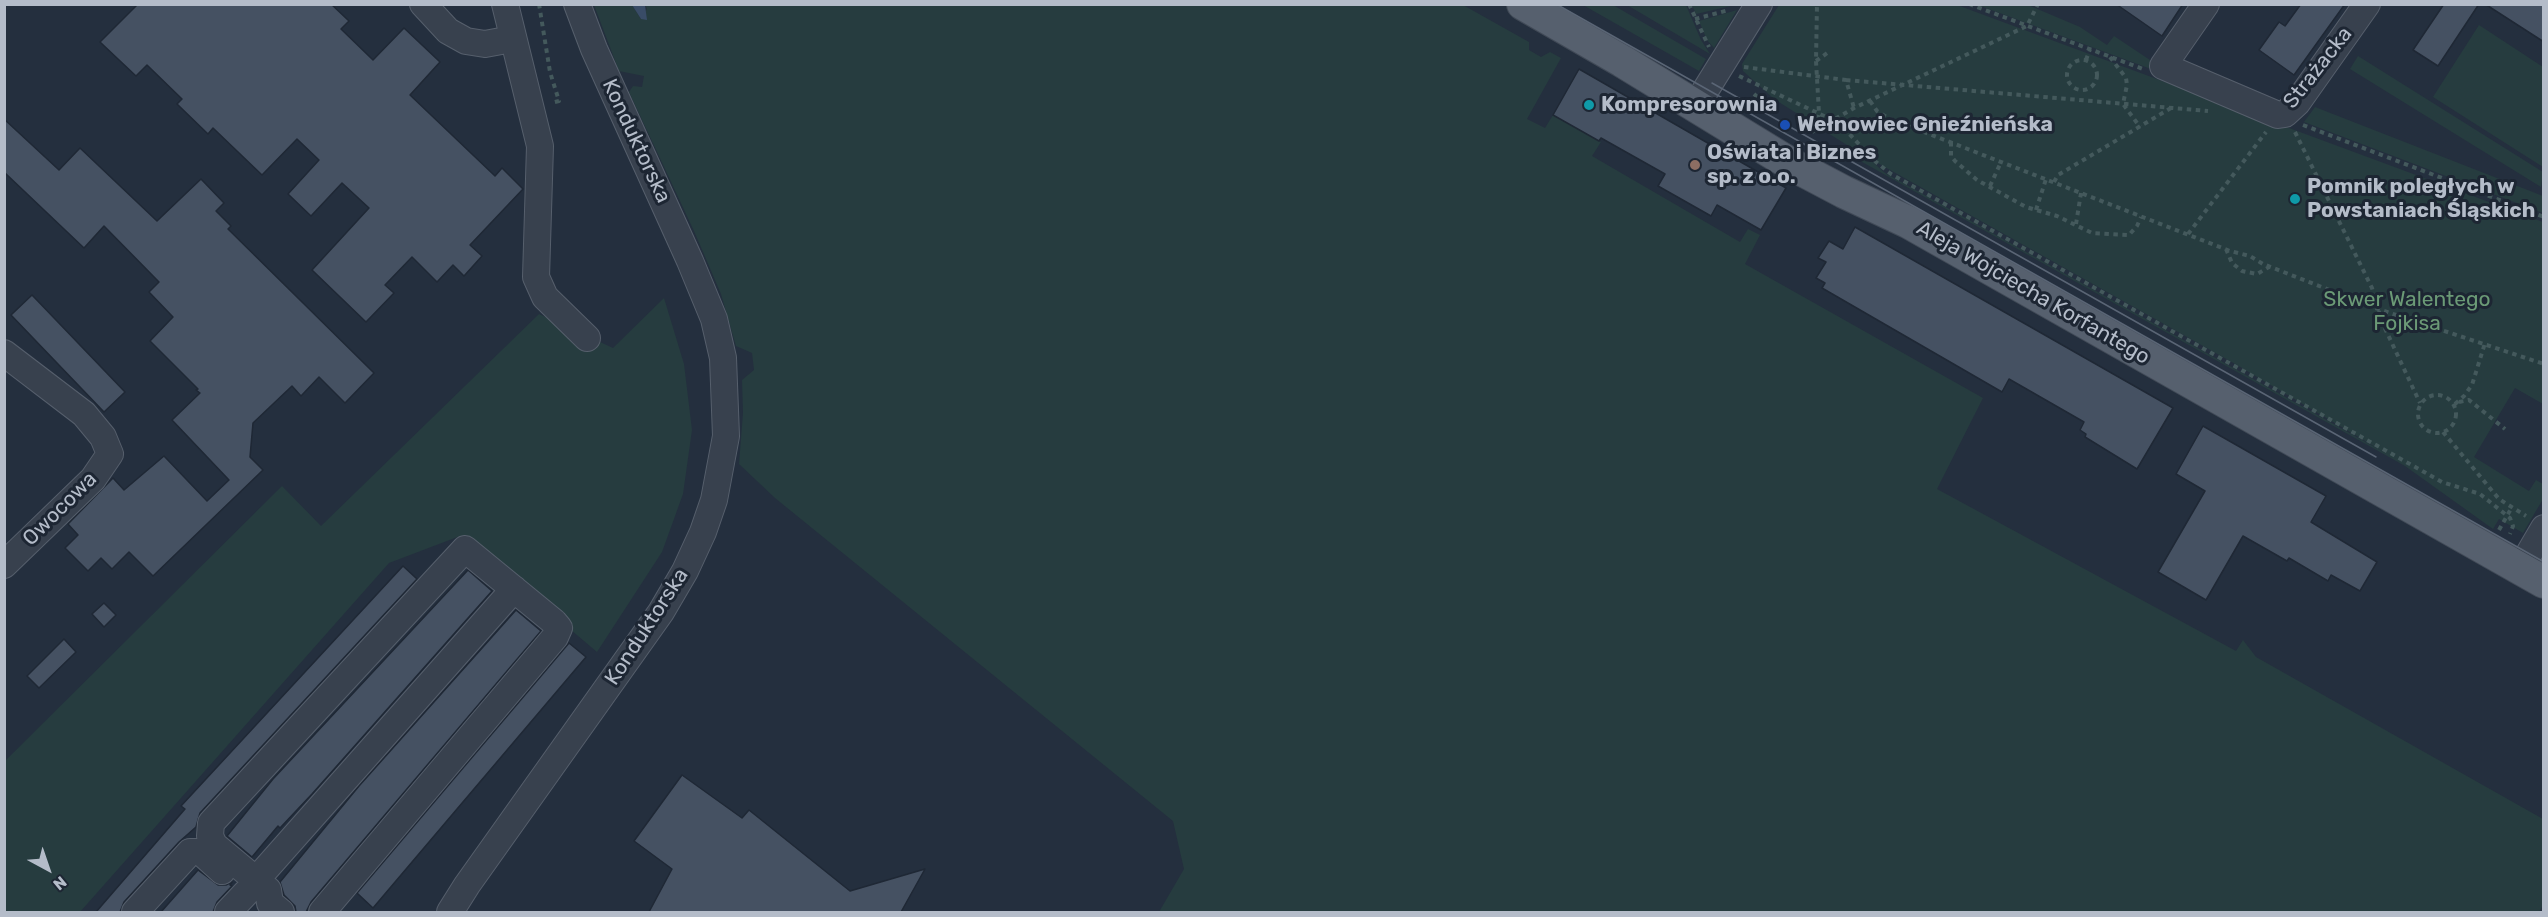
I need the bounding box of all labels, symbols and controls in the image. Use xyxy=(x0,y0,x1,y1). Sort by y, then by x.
street label: Strażacka xyxy=(2278,22,2358,114)
street label: Konduktorska xyxy=(596,75,676,207)
place label: Kompresorownia xyxy=(1601,92,1777,118)
marker: Kompresorownia xyxy=(1582,98,1596,112)
place label: Wełnowiec Gnieźnieńska xyxy=(1797,112,2053,138)
marker: Wełnowiec Gnieźnieńska xyxy=(1778,118,1792,132)
place label: Oświata i Biznes sp. z o.o. xyxy=(1707,140,1876,190)
marker: Oświata i Biznes sp. z o.o. xyxy=(1688,158,1702,172)
place label: Pomnik poległych w Powstaniach Śląskich xyxy=(2307,174,2535,224)
marker: Pomnik poległych w Powstaniach Śląskich xyxy=(2288,192,2302,206)
street label: Aleja Wojciecha Korfantego xyxy=(1912,216,2154,370)
park label: Skwer Walentego Fojkisa xyxy=(2323,287,2491,337)
street label: Owocowa xyxy=(18,467,102,551)
street label: Konduktorska xyxy=(600,564,694,690)
north arrow xyxy=(18,839,78,899)
text: N xyxy=(49,872,70,894)

